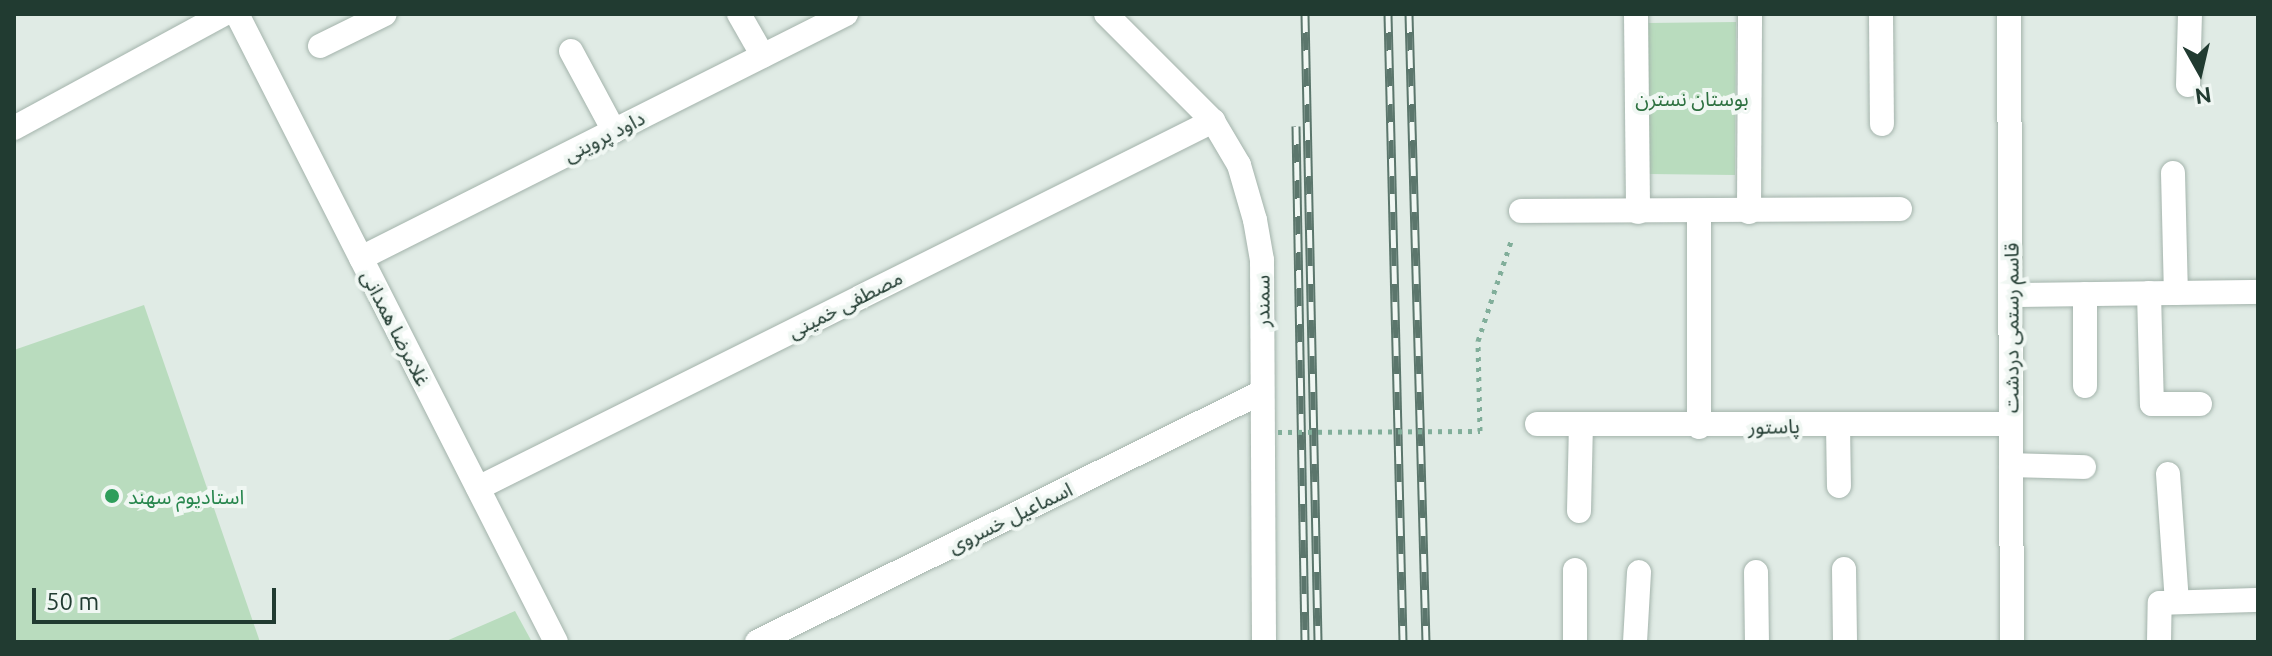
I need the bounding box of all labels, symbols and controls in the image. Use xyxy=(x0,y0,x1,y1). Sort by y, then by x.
north arrow xyxy=(2160,32,2240,112)
text: N xyxy=(2194,83,2213,110)
park label: بوستان نسترن xyxy=(1635,86,1749,110)
street label: داود پروینی xyxy=(559,105,649,167)
street label: قاسم رستمی دردشت xyxy=(1999,243,2023,413)
street label: مصطفی خمینی xyxy=(784,265,906,343)
street label: غلامرضا همدانی xyxy=(357,266,435,390)
street label: سمندر xyxy=(1250,275,1274,327)
street label: پاستور xyxy=(1748,414,1800,438)
street label: اسماعیل خسروی xyxy=(944,477,1076,557)
place label: استادیوم سهند xyxy=(128,484,244,508)
marker: استادیوم سهند xyxy=(103,487,121,505)
scale bar xyxy=(36,572,280,622)
text: 50 m xyxy=(46,588,99,615)

